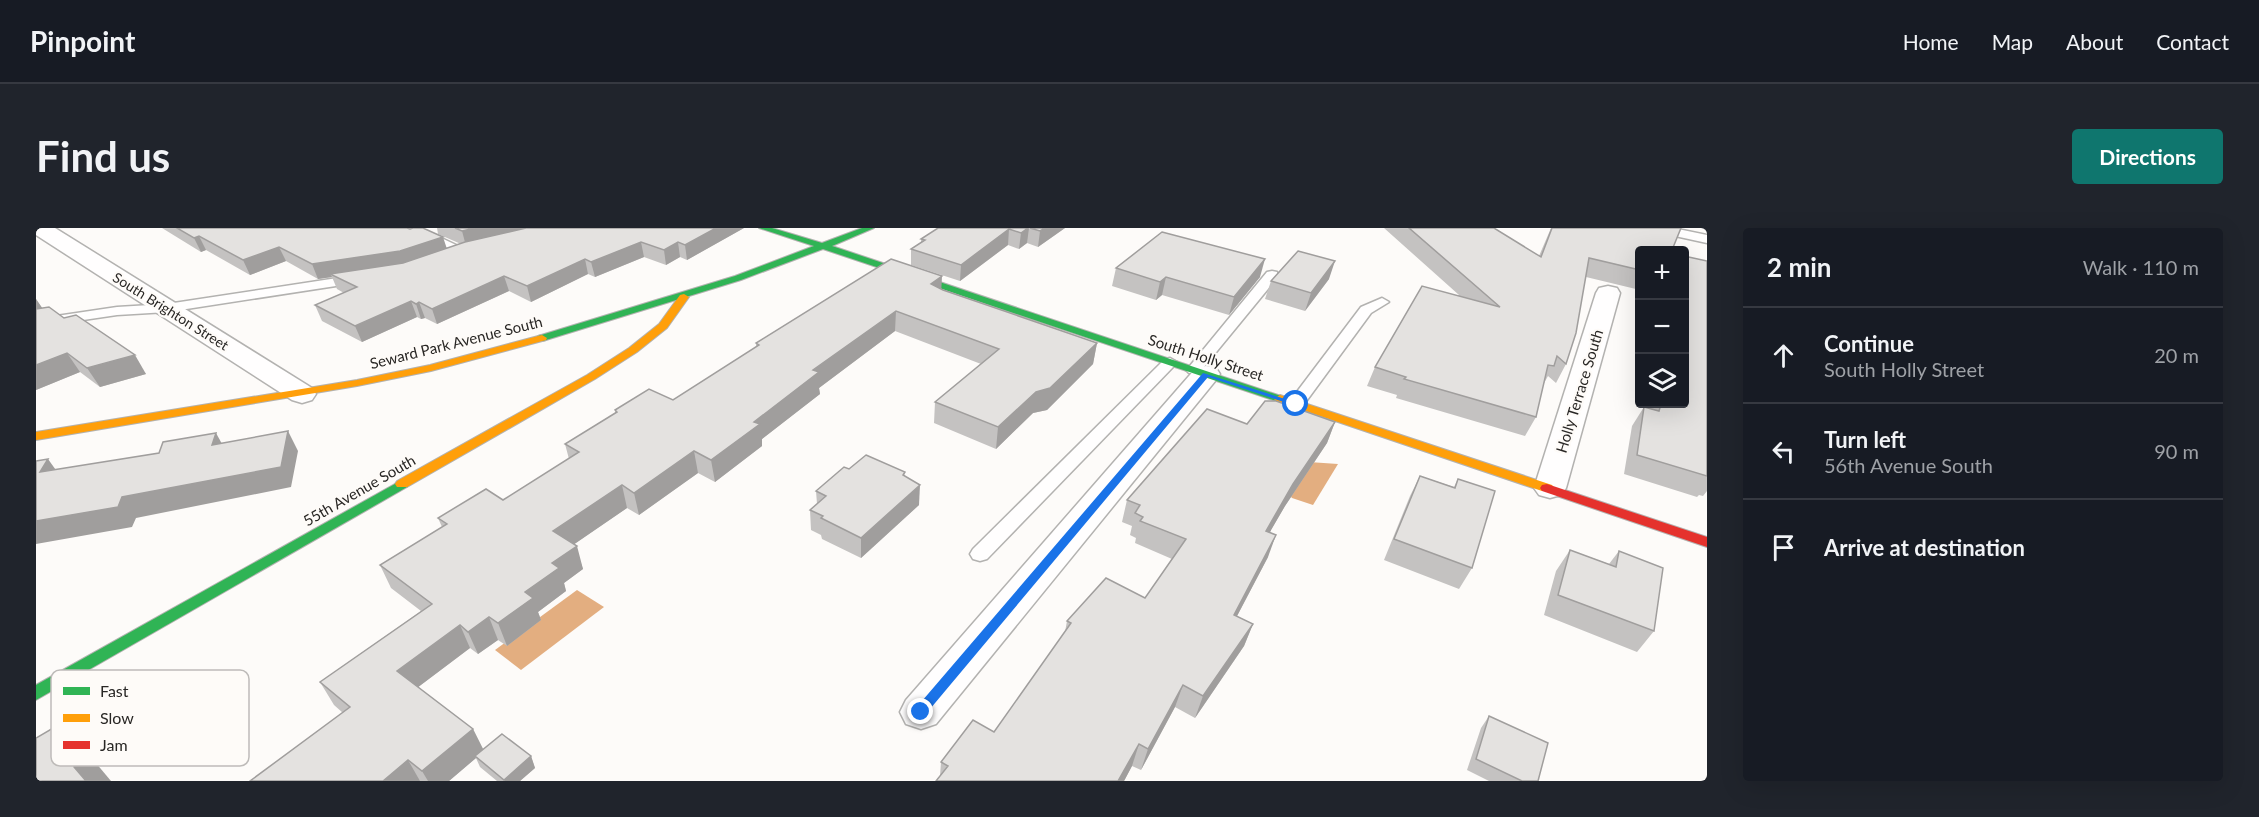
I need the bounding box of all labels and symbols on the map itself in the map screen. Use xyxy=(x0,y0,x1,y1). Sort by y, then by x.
street label: South Brighton Street xyxy=(110,268,232,354)
street label: Seward Park Avenue South xyxy=(368,312,544,372)
street label: Holly Terrace South xyxy=(1552,327,1606,455)
street label: South Holly Street xyxy=(1146,330,1266,384)
route start xyxy=(1282,390,1308,416)
street label: 55th Avenue South xyxy=(300,451,418,529)
legend xyxy=(51,670,249,766)
text: Fast xyxy=(100,681,129,700)
route end xyxy=(907,698,933,724)
text: Slow xyxy=(100,708,134,727)
text: Jam xyxy=(100,735,128,754)

